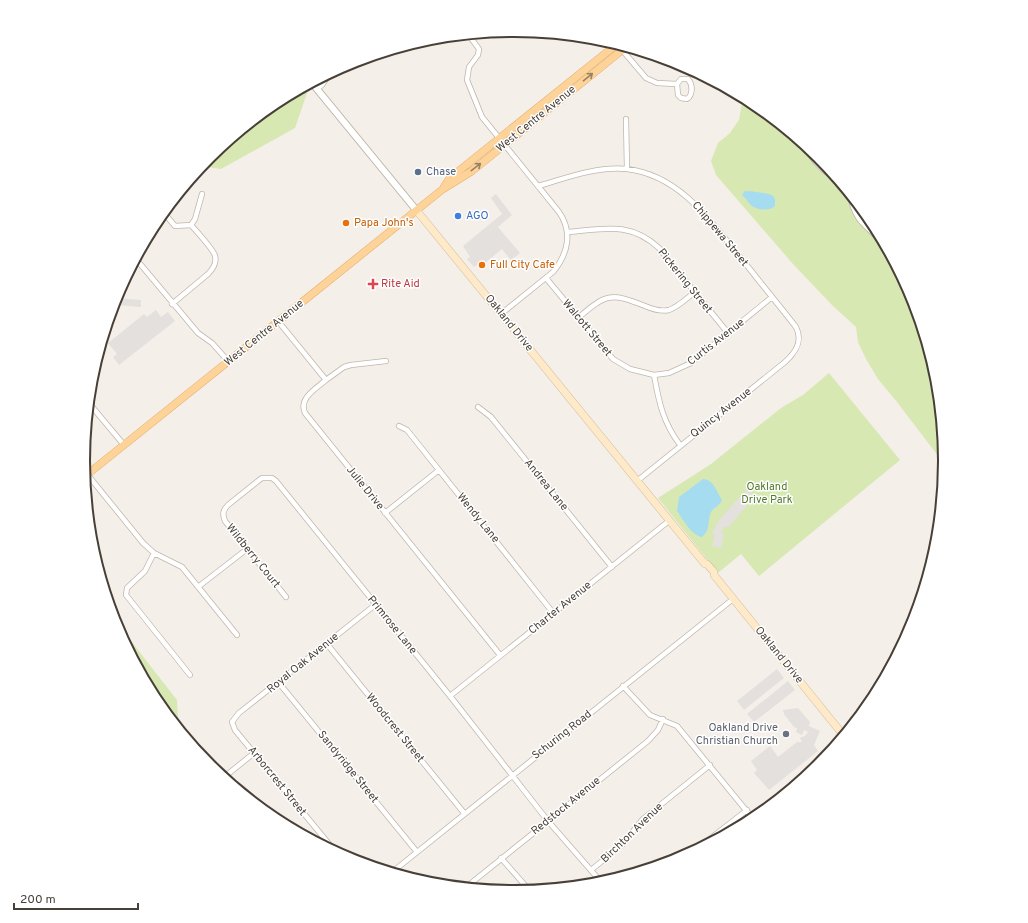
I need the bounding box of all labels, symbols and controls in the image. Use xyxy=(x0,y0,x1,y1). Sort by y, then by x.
one-way arrow xyxy=(583,73,594,82)
street label: West Centre Avenue xyxy=(493,83,579,155)
one-way arrow xyxy=(470,163,481,172)
place label: Chase xyxy=(426,165,456,179)
marker: Chase xyxy=(413,167,423,177)
street label: Chippewa Street xyxy=(689,199,751,269)
place label: AGO xyxy=(466,209,489,223)
marker: AGO xyxy=(453,211,463,221)
place label: Papa John's xyxy=(354,216,414,230)
marker: Papa John's xyxy=(341,218,351,228)
street label: Pickering Street xyxy=(655,246,715,316)
place label: Full City Cafe xyxy=(490,258,555,272)
marker: Full City Cafe xyxy=(477,260,487,270)
place label: Rite Aid xyxy=(381,277,420,291)
marker: Rite Aid xyxy=(368,279,378,289)
street label: Oakland Drive xyxy=(482,292,536,354)
street label: West Centre Avenue xyxy=(221,297,307,369)
street label: Walcott Street xyxy=(559,297,615,359)
street label: Curtis Avenue xyxy=(685,315,747,369)
street label: Quincy Avenue xyxy=(688,385,754,441)
street label: Andrea Lane xyxy=(521,456,571,514)
street label: Julie Drive xyxy=(343,463,387,513)
park label: Oakland Drive Park xyxy=(741,480,793,507)
street label: Wendy Lane xyxy=(454,490,502,546)
street label: Wildberry Court xyxy=(223,521,283,591)
street label: Charter Avenue xyxy=(526,578,594,638)
street label: Primrose Lane xyxy=(364,593,420,657)
street label: Oakland Drive xyxy=(752,624,806,686)
street label: Royal Oak Avenue xyxy=(264,630,342,696)
street label: Woodcrest Street xyxy=(363,690,427,766)
street label: Schuring Road xyxy=(529,707,595,763)
place label: Oakland Drive Christian Church xyxy=(696,721,778,748)
street label: Sandyridge Street xyxy=(315,728,381,806)
marker: Oakland Drive Christian Church xyxy=(781,729,791,739)
street label: Arborcrest Street xyxy=(245,743,309,819)
street label: Redstock Avenue xyxy=(529,774,603,838)
street label: Birchton Avenue xyxy=(598,800,666,866)
scale bar xyxy=(14,885,138,911)
text: 200 m xyxy=(20,892,56,908)

